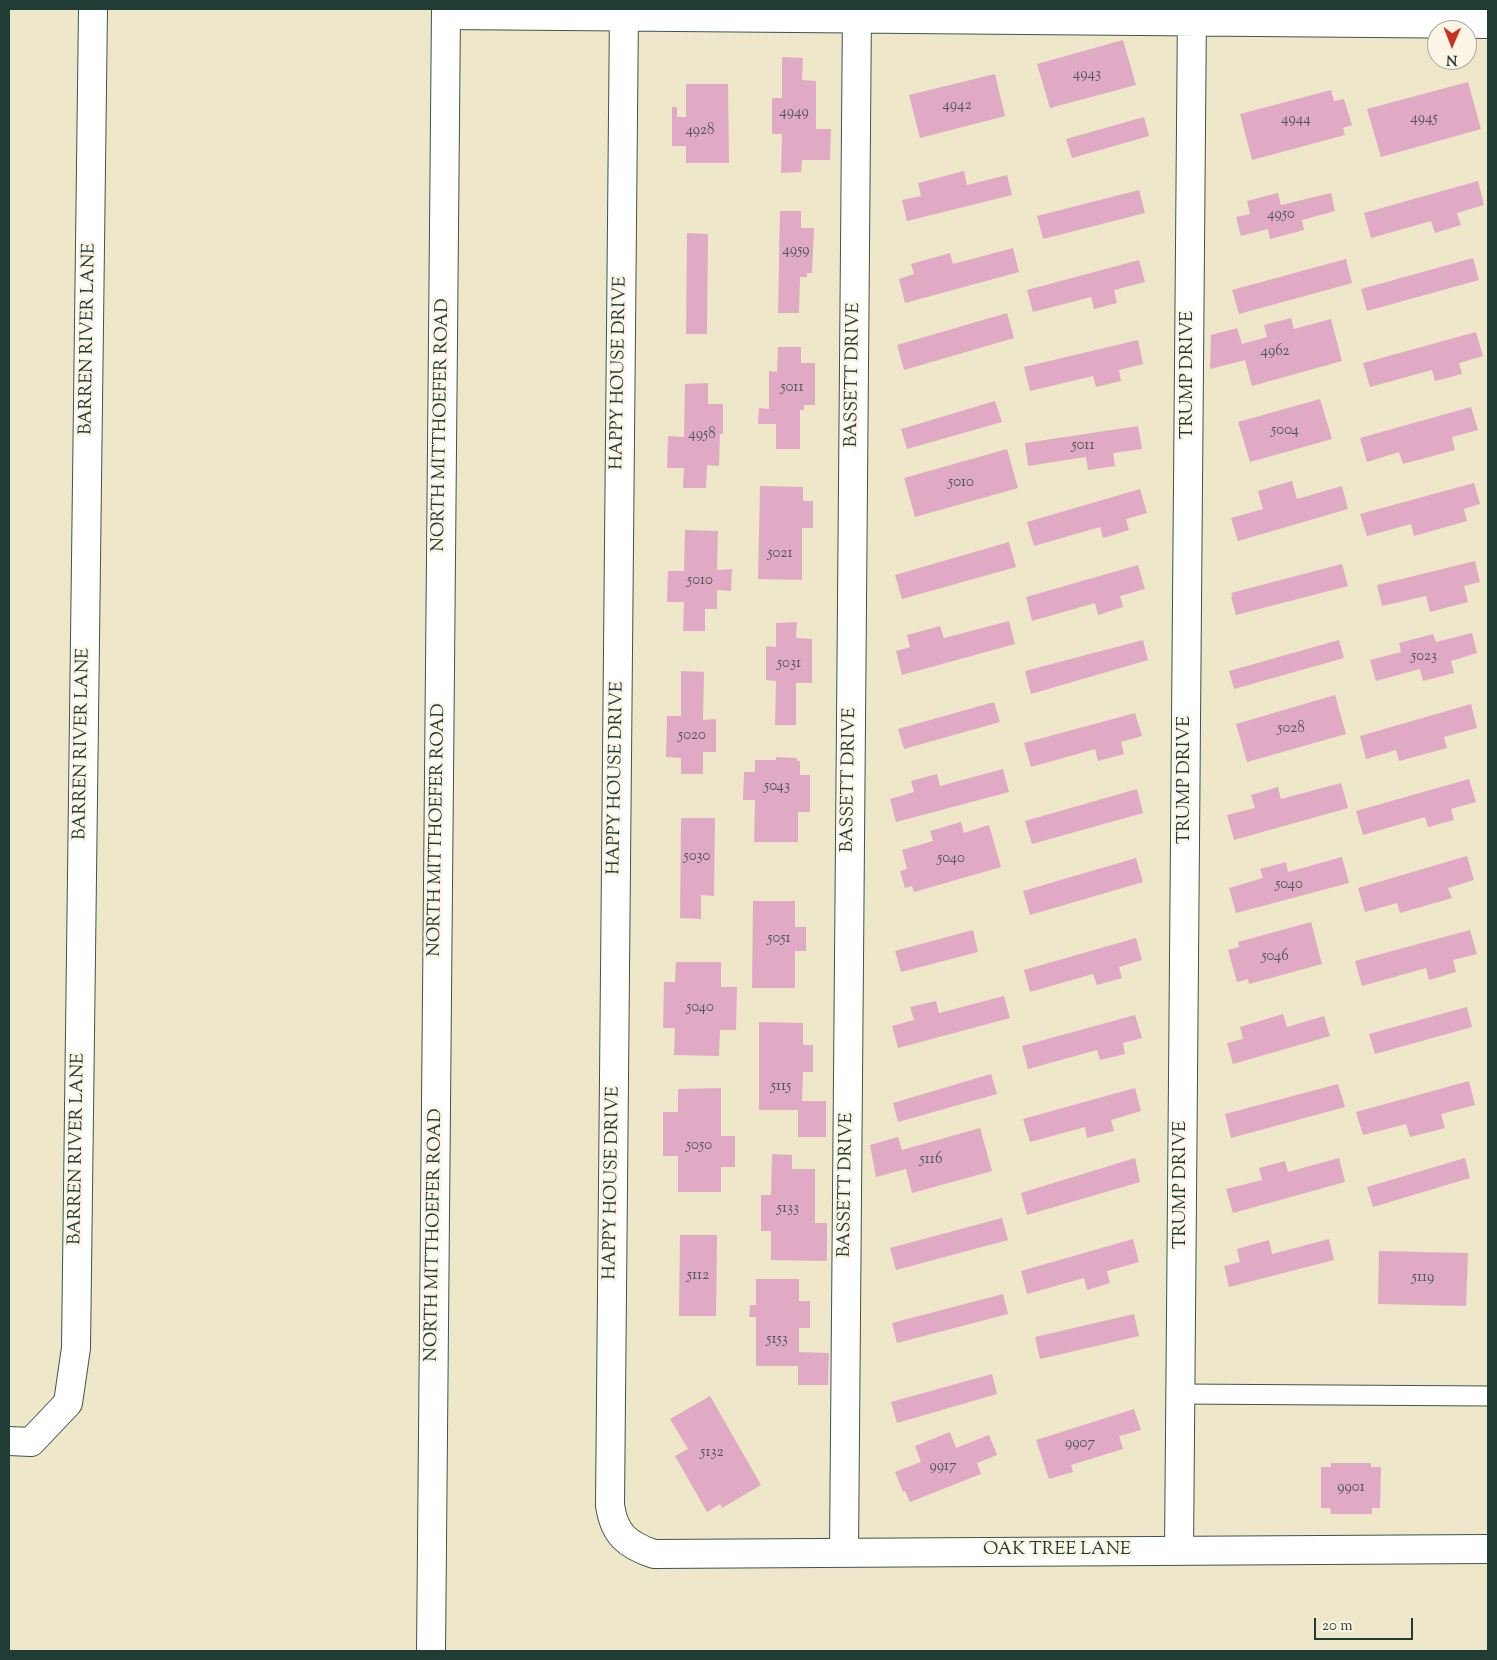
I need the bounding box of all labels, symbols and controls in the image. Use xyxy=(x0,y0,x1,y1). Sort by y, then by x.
north arrow xyxy=(1427,20,1477,70)
text: N xyxy=(1446,49,1458,69)
house number: 4943 xyxy=(1073,66,1101,84)
house number: 4942 xyxy=(942,97,972,115)
house number: 4949 xyxy=(779,104,809,122)
house number: 4945 xyxy=(1410,110,1438,128)
house number: 4944 xyxy=(1281,111,1311,129)
house number: 4928 xyxy=(685,122,715,140)
house number: 4950 xyxy=(1267,206,1295,224)
house number: 4959 xyxy=(782,242,810,260)
street label: BARREN RIVER LANE xyxy=(77,243,101,435)
street label: HAPPY HOUSE DRIVE xyxy=(608,276,632,470)
street label: NORTH MITTHOEFER ROAD xyxy=(429,298,455,552)
street label: BASSETT DRIVE xyxy=(842,302,866,448)
street label: TRUMP DRIVE xyxy=(1178,311,1200,439)
house number: 4962 xyxy=(1260,343,1290,361)
house number: 5011 xyxy=(780,379,804,397)
house number: 5004 xyxy=(1271,422,1299,440)
house number: 4958 xyxy=(688,426,716,444)
house number: 5011 xyxy=(1071,437,1095,455)
house number: 5010 xyxy=(948,474,974,492)
house number: 5021 xyxy=(767,545,793,563)
house number: 5010 xyxy=(687,572,713,590)
street label: BARREN RIVER LANE xyxy=(71,648,95,840)
house number: 5023 xyxy=(1411,648,1437,666)
house number: 5031 xyxy=(777,655,801,673)
street label: HAPPY HOUSE DRIVE xyxy=(605,681,629,875)
street label: NORTH MITTHOEFER ROAD xyxy=(425,703,451,957)
street label: BASSETT DRIVE xyxy=(838,707,862,853)
street label: TRUMP DRIVE xyxy=(1175,716,1197,844)
house number: 5028 xyxy=(1277,720,1305,738)
house number: 5020 xyxy=(678,727,706,745)
house number: 5043 xyxy=(764,778,790,796)
house number: 5030 xyxy=(684,848,710,866)
house number: 5040 xyxy=(937,850,965,868)
house number: 5040 xyxy=(1275,876,1303,894)
house number: 5051 xyxy=(767,930,791,948)
house number: 5046 xyxy=(1261,948,1289,966)
house number: 5040 xyxy=(686,999,714,1017)
street label: BARREN RIVER LANE xyxy=(66,1053,90,1245)
house number: 5115 xyxy=(771,1078,791,1096)
street label: HAPPY HOUSE DRIVE xyxy=(601,1086,625,1280)
street label: NORTH MITTHOEFER ROAD xyxy=(422,1108,448,1362)
street label: BASSETT DRIVE xyxy=(835,1112,859,1258)
street label: TRUMP DRIVE xyxy=(1171,1121,1193,1249)
house number: 5050 xyxy=(686,1137,712,1155)
house number: 5116 xyxy=(920,1151,942,1169)
house number: 5133 xyxy=(777,1200,799,1218)
house number: 5112 xyxy=(687,1267,709,1285)
house number: 5119 xyxy=(1412,1269,1434,1287)
house number: 5153 xyxy=(766,1331,788,1349)
house number: 9907 xyxy=(1065,1435,1095,1453)
house number: 5132 xyxy=(700,1444,724,1462)
house number: 9917 xyxy=(929,1458,957,1476)
house number: 9901 xyxy=(1337,1479,1365,1497)
street label: OAK TREE LANE xyxy=(983,1540,1131,1562)
scale bar xyxy=(1317,1608,1416,1640)
text: 20 m xyxy=(1322,1616,1353,1637)

